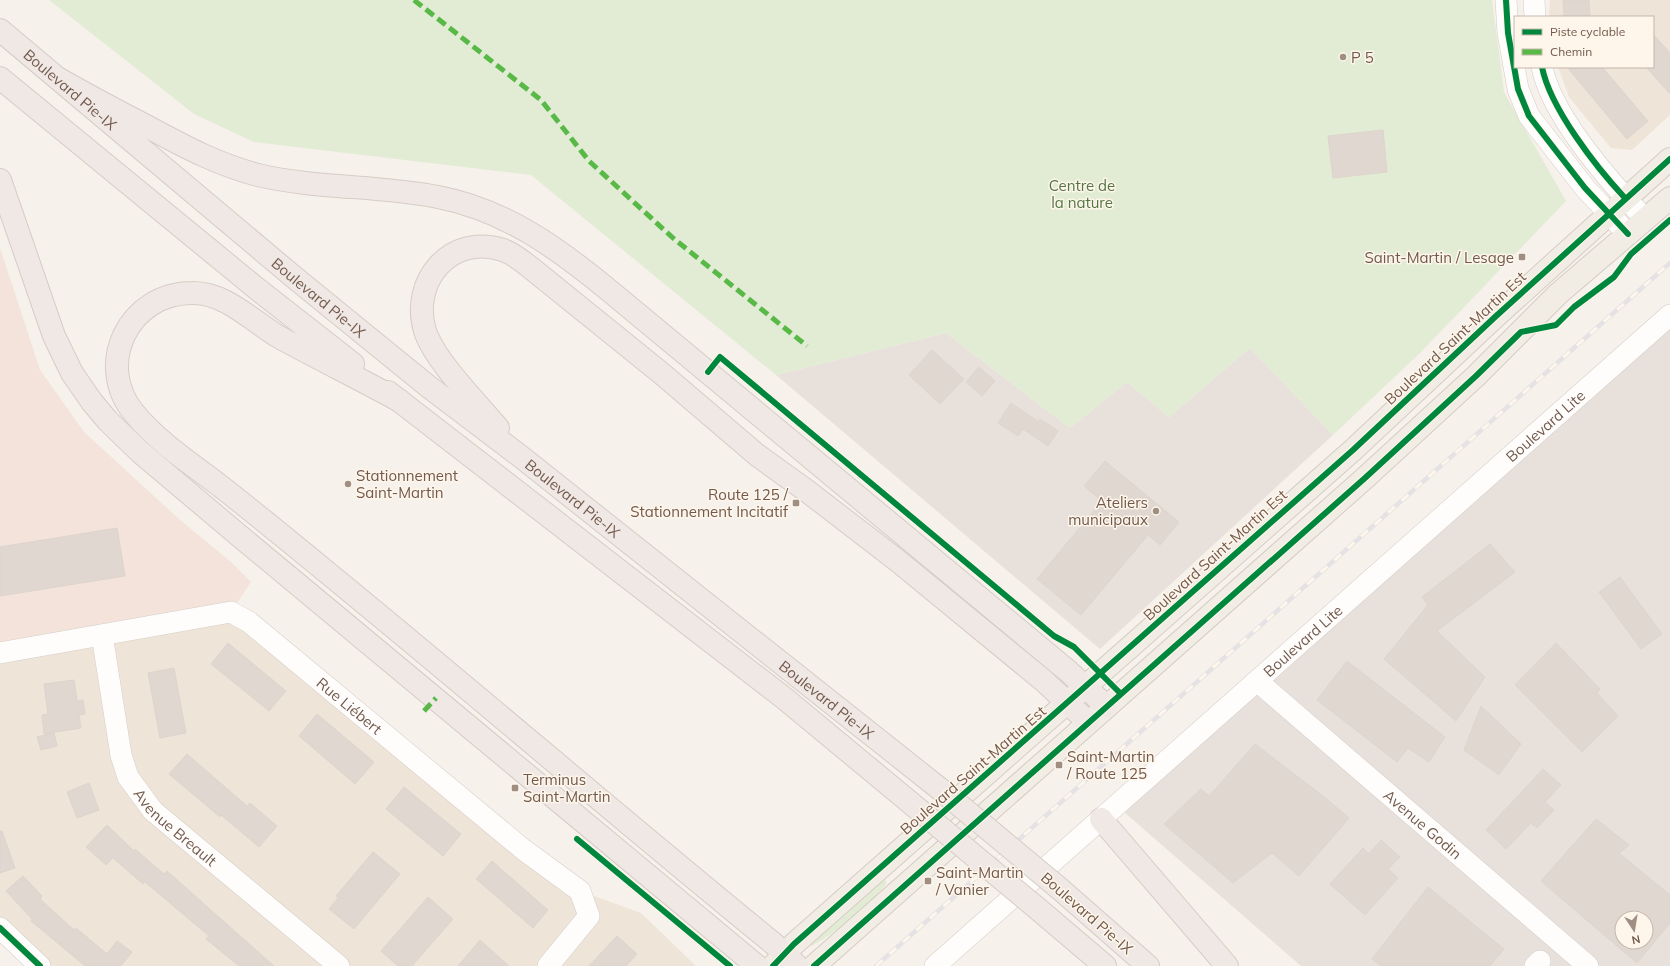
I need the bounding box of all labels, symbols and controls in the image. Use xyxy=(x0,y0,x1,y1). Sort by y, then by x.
legend xyxy=(1514,16,1654,68)
text: Piste cyclable xyxy=(1550,24,1625,39)
text: Chemin xyxy=(1550,44,1592,59)
street label: Boulevard Pie-IX xyxy=(20,45,121,134)
place label: P 5 xyxy=(1351,48,1374,67)
marker: P 5 xyxy=(1338,52,1348,62)
park label: Centre de la nature xyxy=(1049,176,1115,212)
place label: Saint-Martin / Lesage xyxy=(1364,248,1514,267)
marker: Saint-Martin / Lesage xyxy=(1517,252,1527,262)
street label: Boulevard Pie-IX xyxy=(268,253,370,341)
street label: Boulevard Saint-Martin Est xyxy=(1380,267,1530,409)
street label: Boulevard Lite xyxy=(1502,386,1589,466)
street label: Boulevard Pie-IX xyxy=(522,455,625,542)
place label: Stationnement Saint-Martin xyxy=(356,466,458,502)
marker: Stationnement Saint-Martin xyxy=(343,479,353,489)
place label: Route 125 / Stationnement Incitatif xyxy=(630,485,789,521)
street label: Boulevard Saint-Martin Est xyxy=(1139,485,1291,625)
place label: Ateliers municipaux xyxy=(1068,493,1148,529)
marker: Route 125 / Stationnement Incitatif xyxy=(791,498,801,508)
marker: Ateliers municipaux xyxy=(1151,506,1161,516)
street label: Boulevard Lite xyxy=(1259,600,1346,681)
street label: Boulevard Pie-IX xyxy=(776,656,878,743)
street label: Rue Liébert xyxy=(313,673,386,738)
street label: Boulevard Saint-Martin Est xyxy=(896,702,1050,838)
place label: Saint-Martin / Route 125 xyxy=(1066,747,1155,783)
marker: Saint-Martin / Route 125 xyxy=(1054,760,1064,770)
place label: Terminus Saint-Martin xyxy=(523,770,611,806)
marker: Terminus Saint-Martin xyxy=(510,783,520,793)
street label: Avenue Breault xyxy=(130,784,221,870)
street label: Avenue Godin xyxy=(1380,785,1466,863)
place label: Saint-Martin / Vanier xyxy=(935,863,1024,899)
street label: Boulevard Pie-IX xyxy=(1037,868,1137,958)
marker: Saint-Martin / Vanier xyxy=(923,876,933,886)
north arrow xyxy=(1614,910,1654,950)
text: N xyxy=(1631,932,1642,947)

